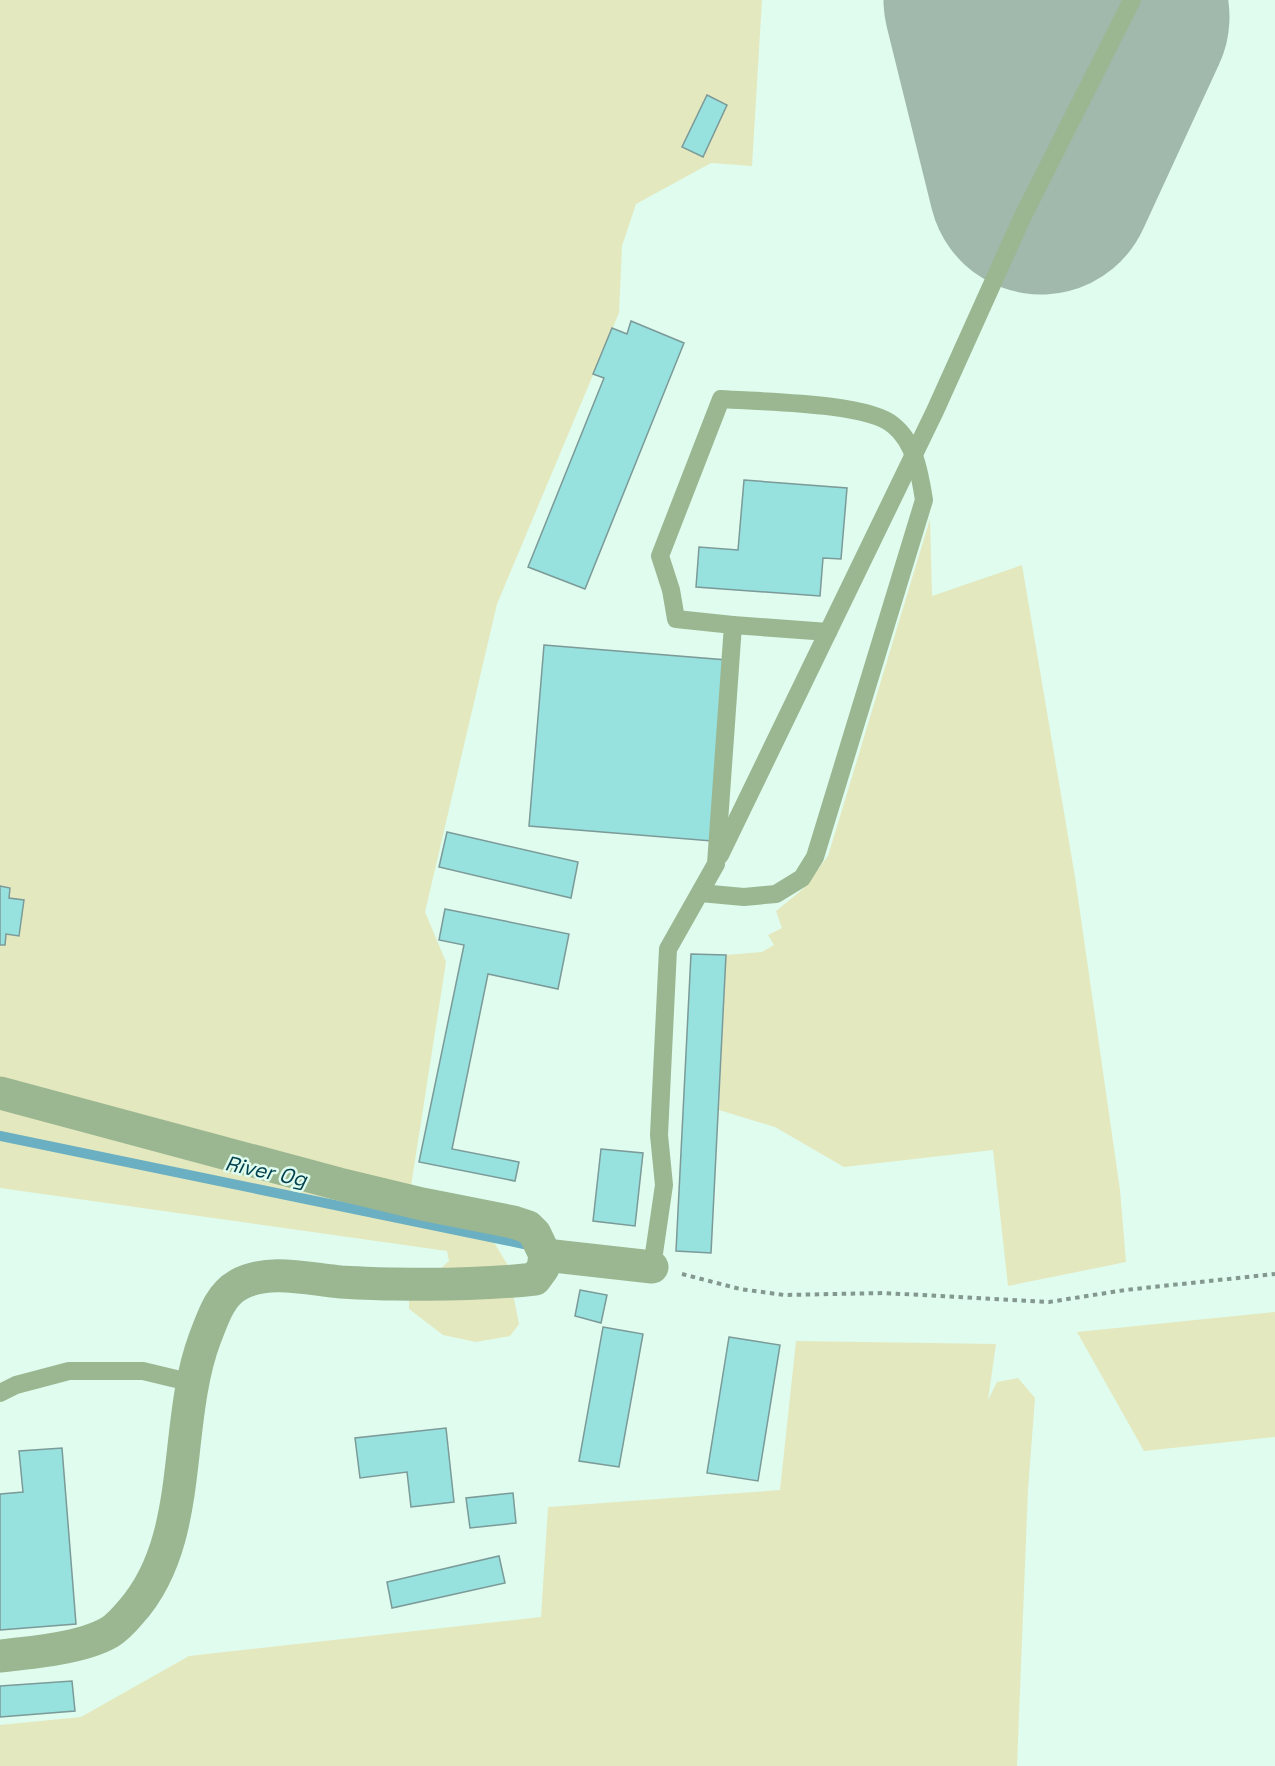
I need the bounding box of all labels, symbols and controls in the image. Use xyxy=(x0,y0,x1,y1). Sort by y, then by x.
water label: River Og xyxy=(223,1149,311,1193)

